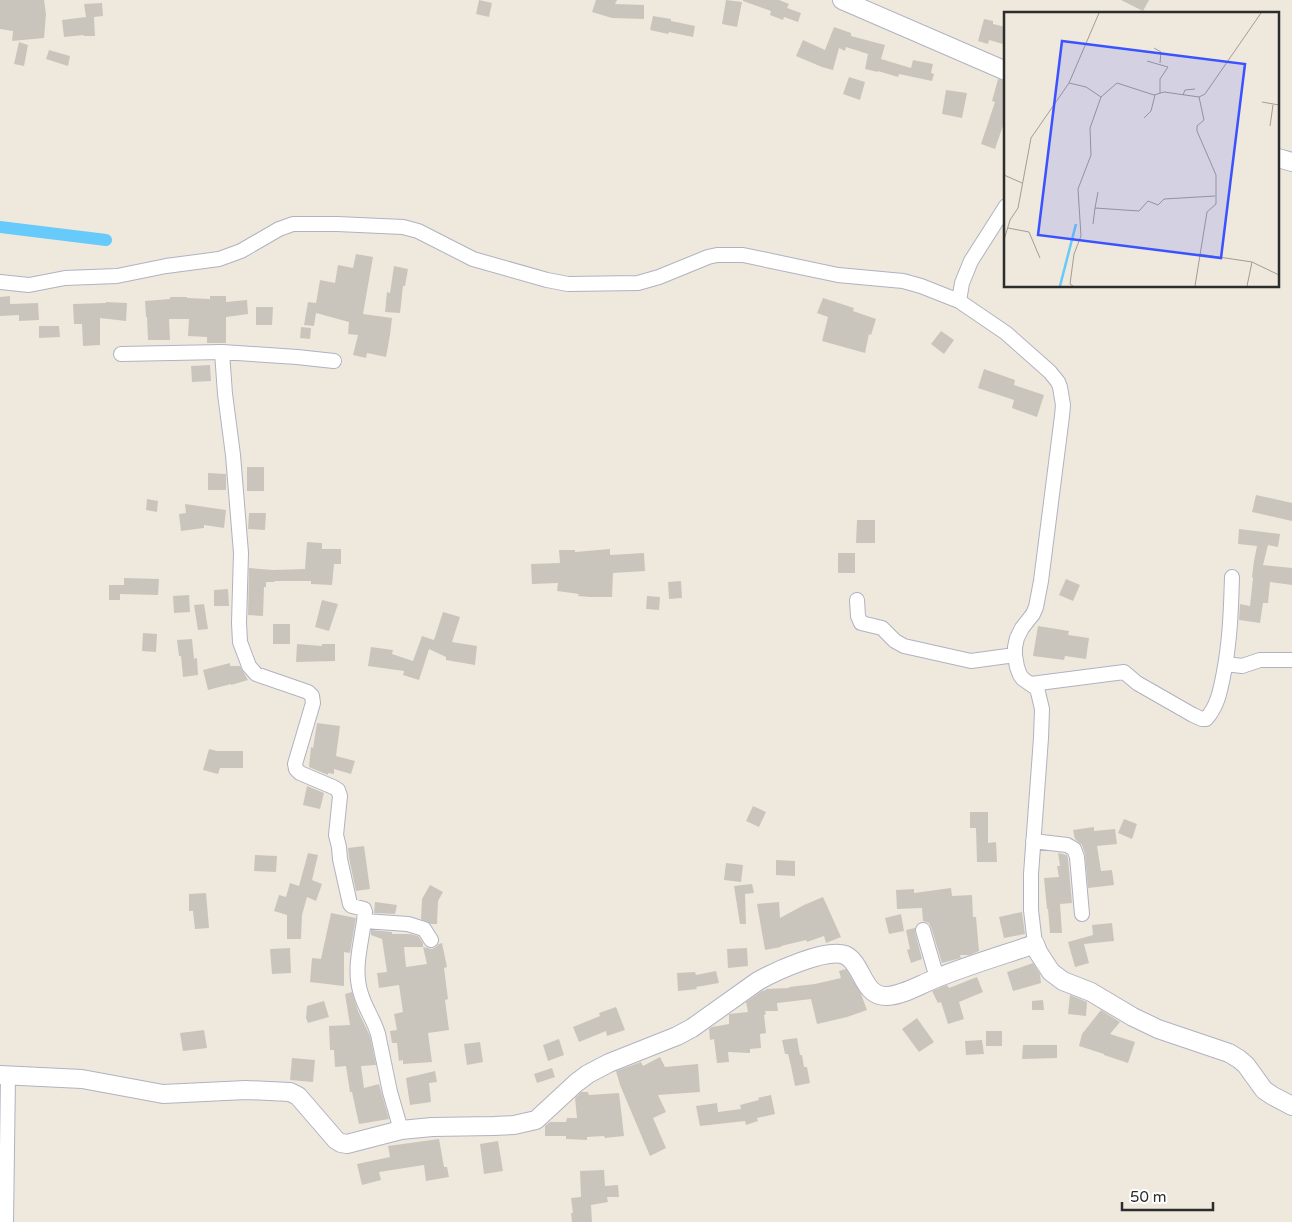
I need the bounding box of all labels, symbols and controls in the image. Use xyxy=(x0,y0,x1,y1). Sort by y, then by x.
inset map xyxy=(1004,12,1280,288)
scale bar xyxy=(1122,1180,1213,1212)
text: 50 m xyxy=(1130,1188,1167,1206)

